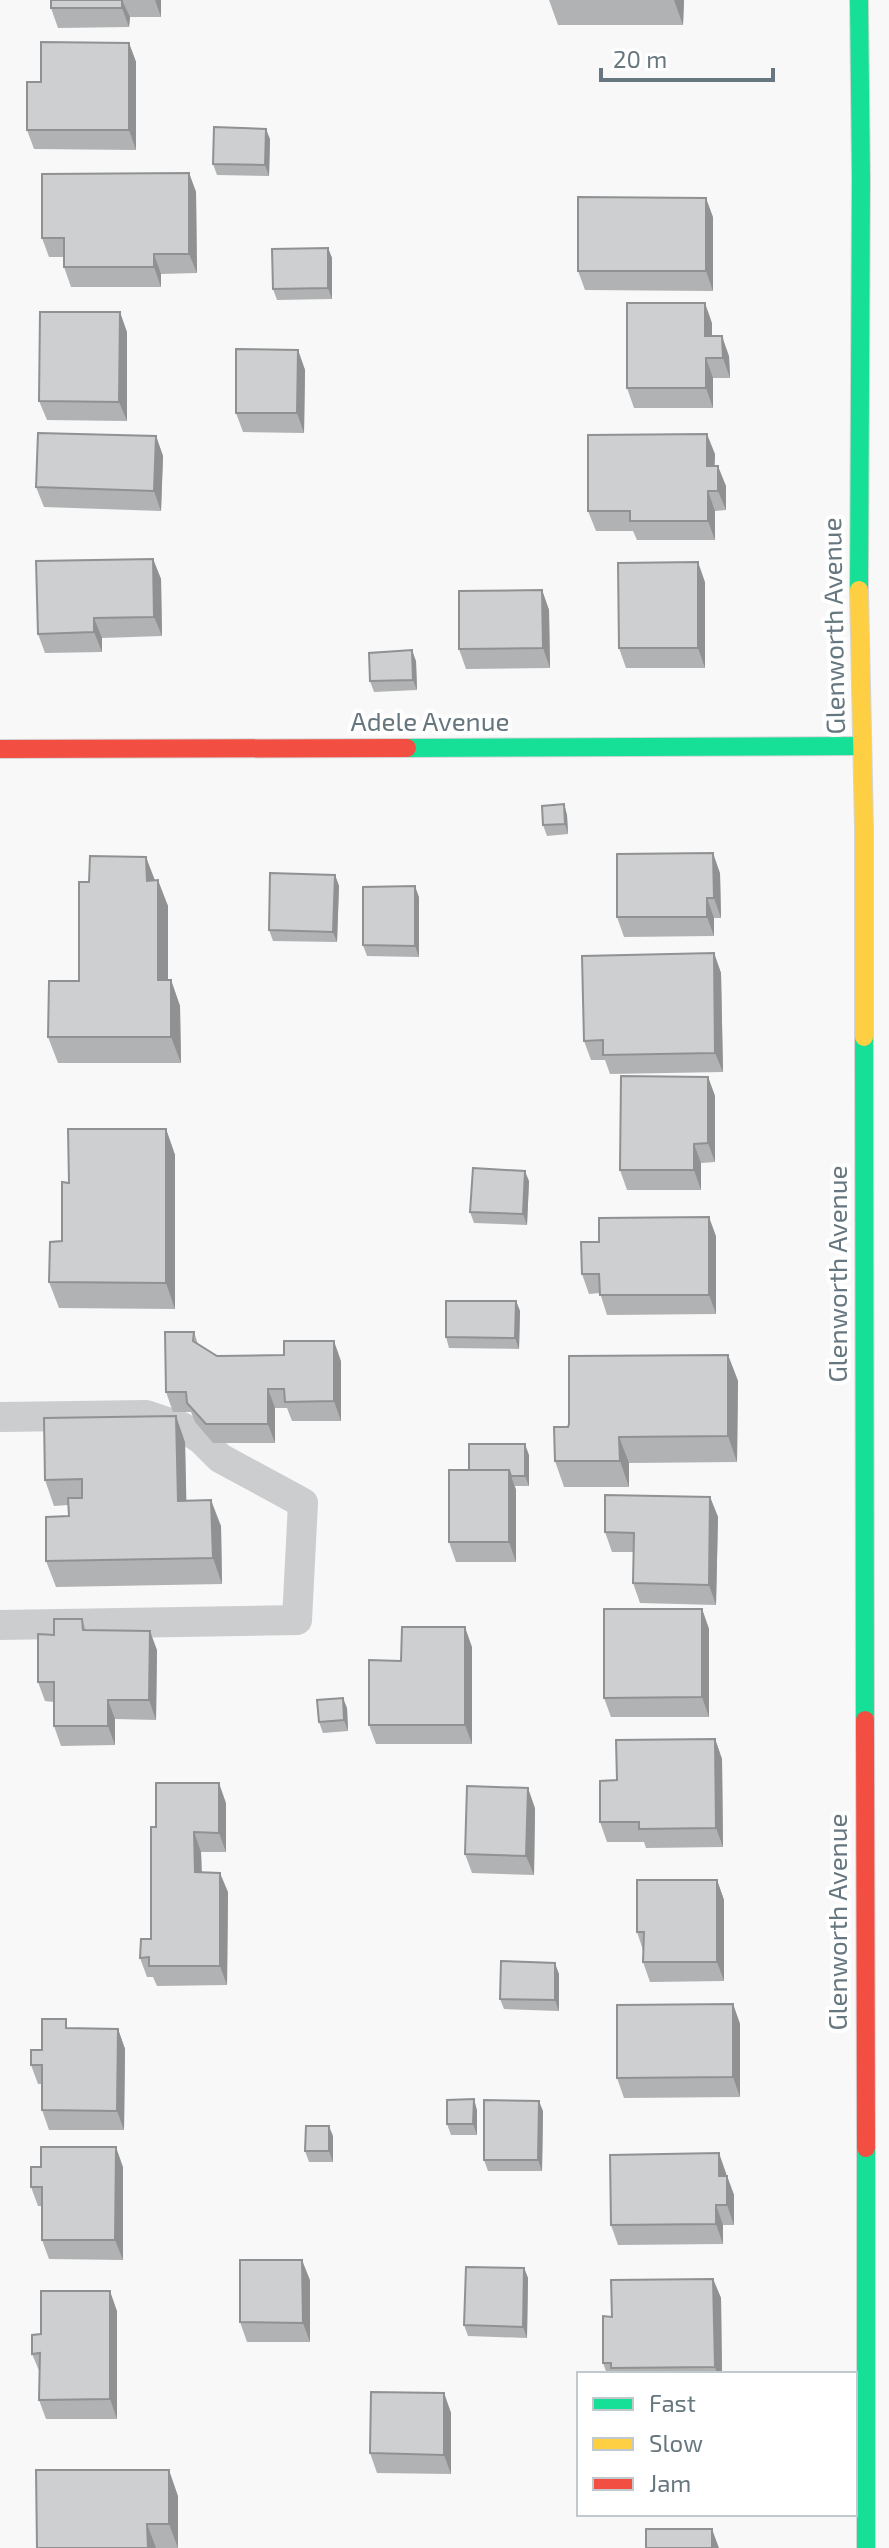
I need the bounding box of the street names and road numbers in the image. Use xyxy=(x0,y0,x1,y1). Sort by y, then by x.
street label: Glenworth Avenue xyxy=(815,517,850,735)
street label: Adele Avenue xyxy=(350,705,510,736)
street label: Glenworth Avenue xyxy=(821,1166,852,1382)
street label: Glenworth Avenue xyxy=(821,1814,852,2030)

